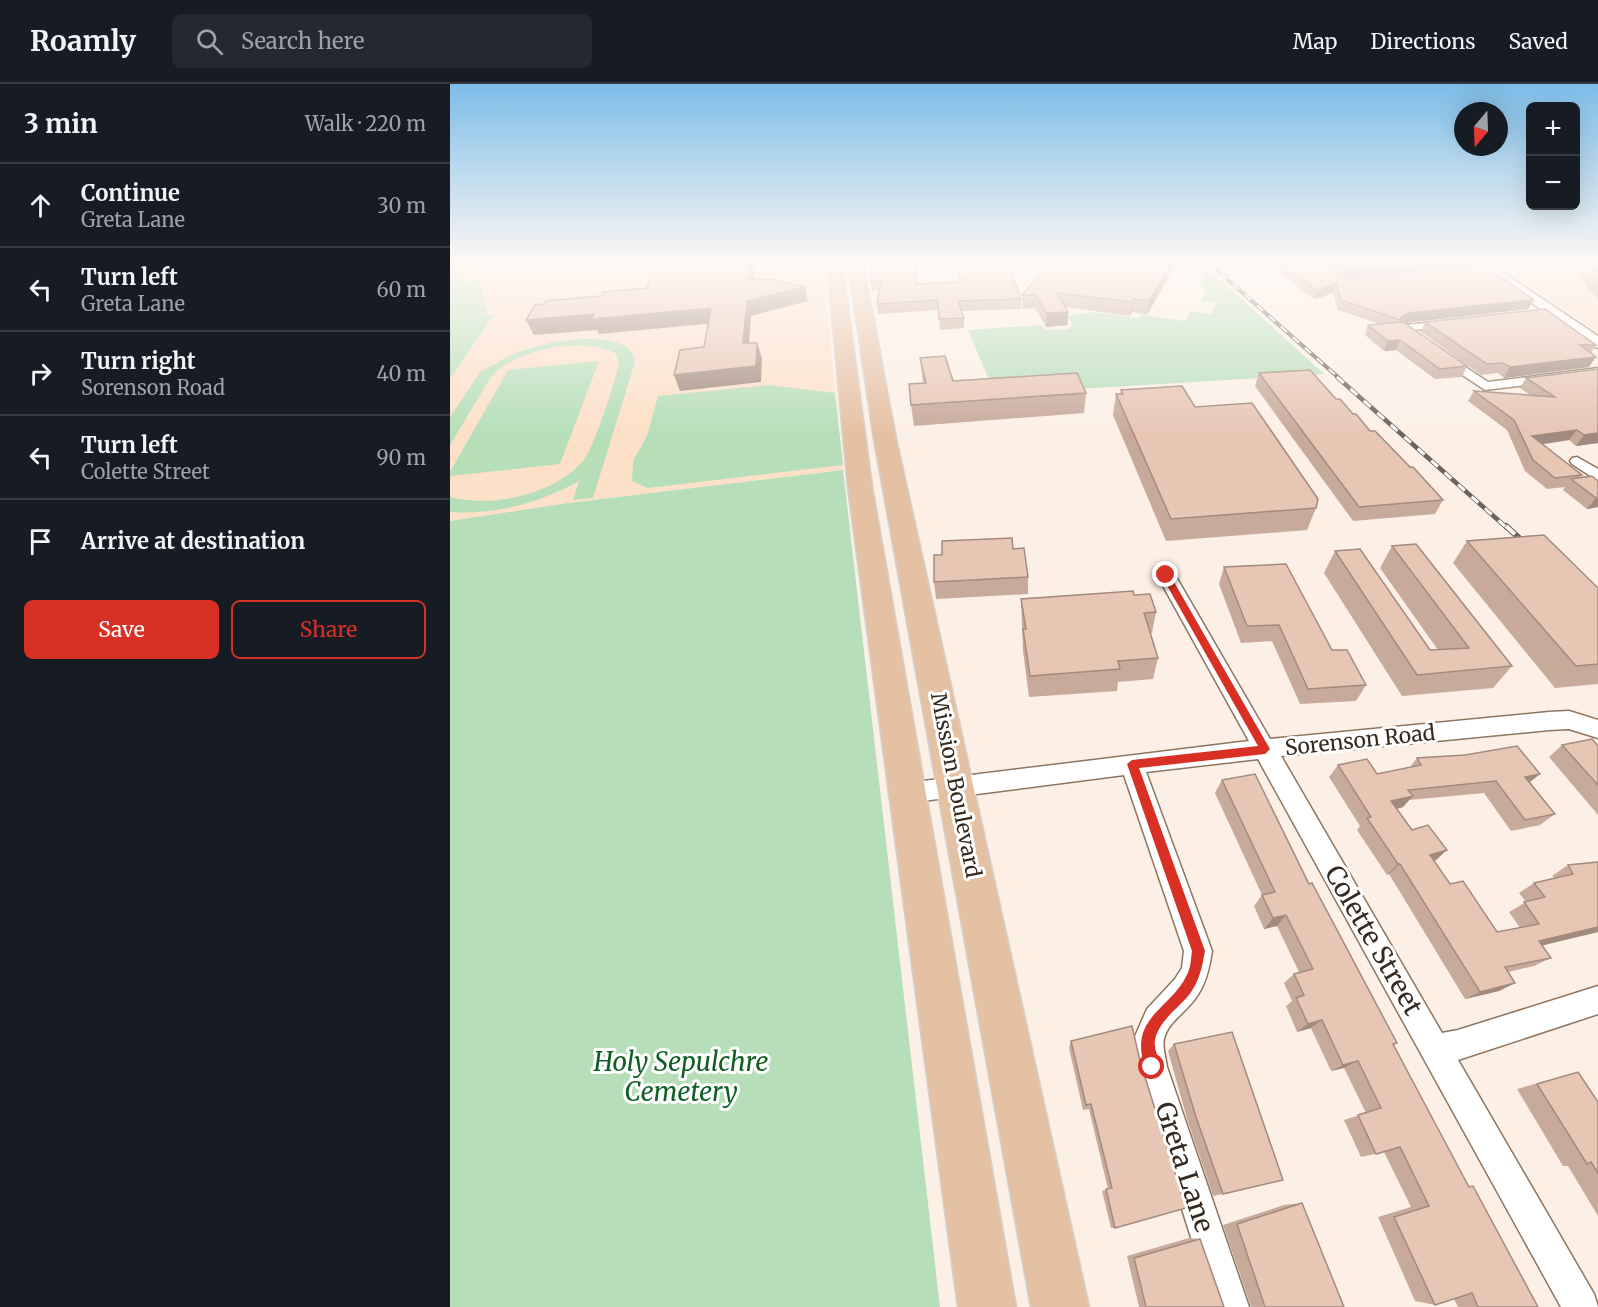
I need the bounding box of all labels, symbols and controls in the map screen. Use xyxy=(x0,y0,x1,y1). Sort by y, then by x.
search box xyxy=(172,14,592,68)
text: Roamly xyxy=(30,23,136,59)
icon: search xyxy=(193,25,226,58)
text: Search here xyxy=(241,27,364,55)
text: Map xyxy=(1293,28,1337,55)
text: Directions xyxy=(1370,28,1475,55)
text: Saved xyxy=(1508,28,1568,55)
north arrow xyxy=(1454,102,1508,156)
map controls xyxy=(1526,102,1580,210)
button: + xyxy=(1526,102,1580,156)
text: 3 min xyxy=(24,107,98,140)
text: Walk · 220 m xyxy=(305,111,426,136)
button: − xyxy=(1526,156,1580,210)
text: Continue xyxy=(81,179,180,207)
icon: ahead xyxy=(24,189,57,222)
text: 30 m xyxy=(377,193,426,218)
text: Greta Lane xyxy=(81,207,185,232)
text: Turn left xyxy=(81,263,178,291)
icon: left xyxy=(24,273,57,306)
text: 60 m xyxy=(376,277,426,302)
text: Greta Lane xyxy=(81,291,185,316)
text: Turn right xyxy=(81,347,195,375)
icon: right xyxy=(24,357,57,390)
text: 40 m xyxy=(376,361,426,386)
text: Sorenson Road xyxy=(81,375,225,400)
text: Turn left xyxy=(81,431,178,459)
icon: left xyxy=(24,441,57,474)
text: 90 m xyxy=(376,445,426,470)
text: Colette Street xyxy=(81,459,210,484)
icon: arrive xyxy=(24,525,57,558)
text: Arrive at destination xyxy=(81,527,305,555)
route end xyxy=(1152,561,1178,587)
button: Save xyxy=(24,600,219,659)
button: Share xyxy=(231,600,426,659)
street label: Mission Boulevard xyxy=(925,690,987,880)
street label: Sorenson Road xyxy=(1283,719,1437,761)
street label: Colette Street xyxy=(1318,859,1430,1021)
park label: Holy Sepulchre Cemetery xyxy=(592,1045,769,1108)
route start xyxy=(1138,1053,1164,1079)
street label: Greta Lane xyxy=(1148,1098,1222,1236)

